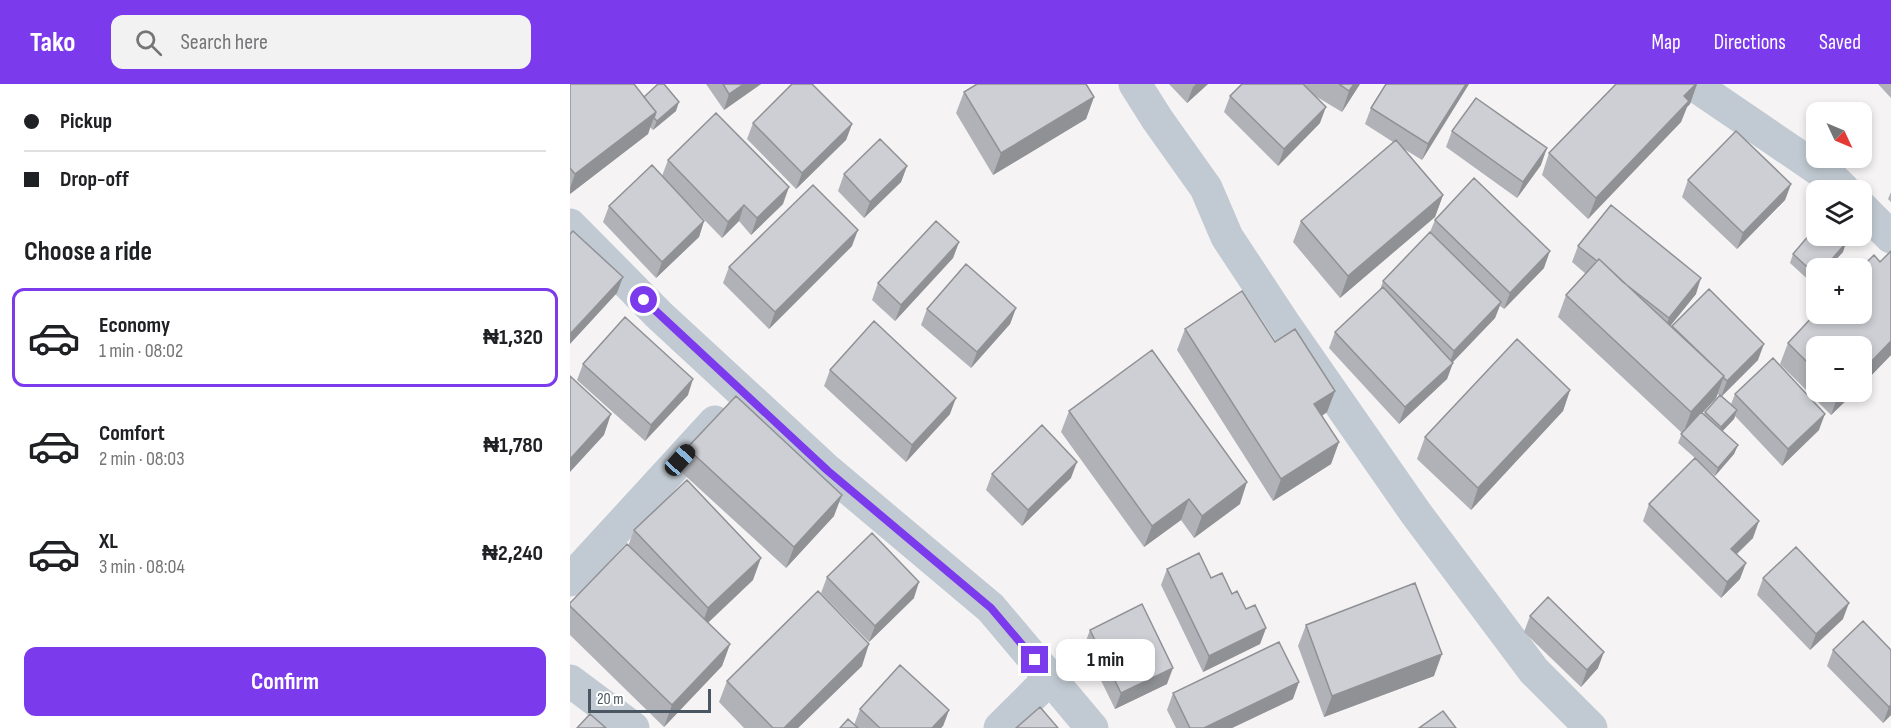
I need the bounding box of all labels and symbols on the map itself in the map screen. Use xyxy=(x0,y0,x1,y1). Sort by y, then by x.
north arrow xyxy=(1806,102,1872,168)
route start xyxy=(630,286,657,313)
car xyxy=(661,441,699,479)
callout: 1 min xyxy=(1056,639,1155,681)
route end xyxy=(1021,646,1048,673)
scale bar xyxy=(588,686,711,714)

